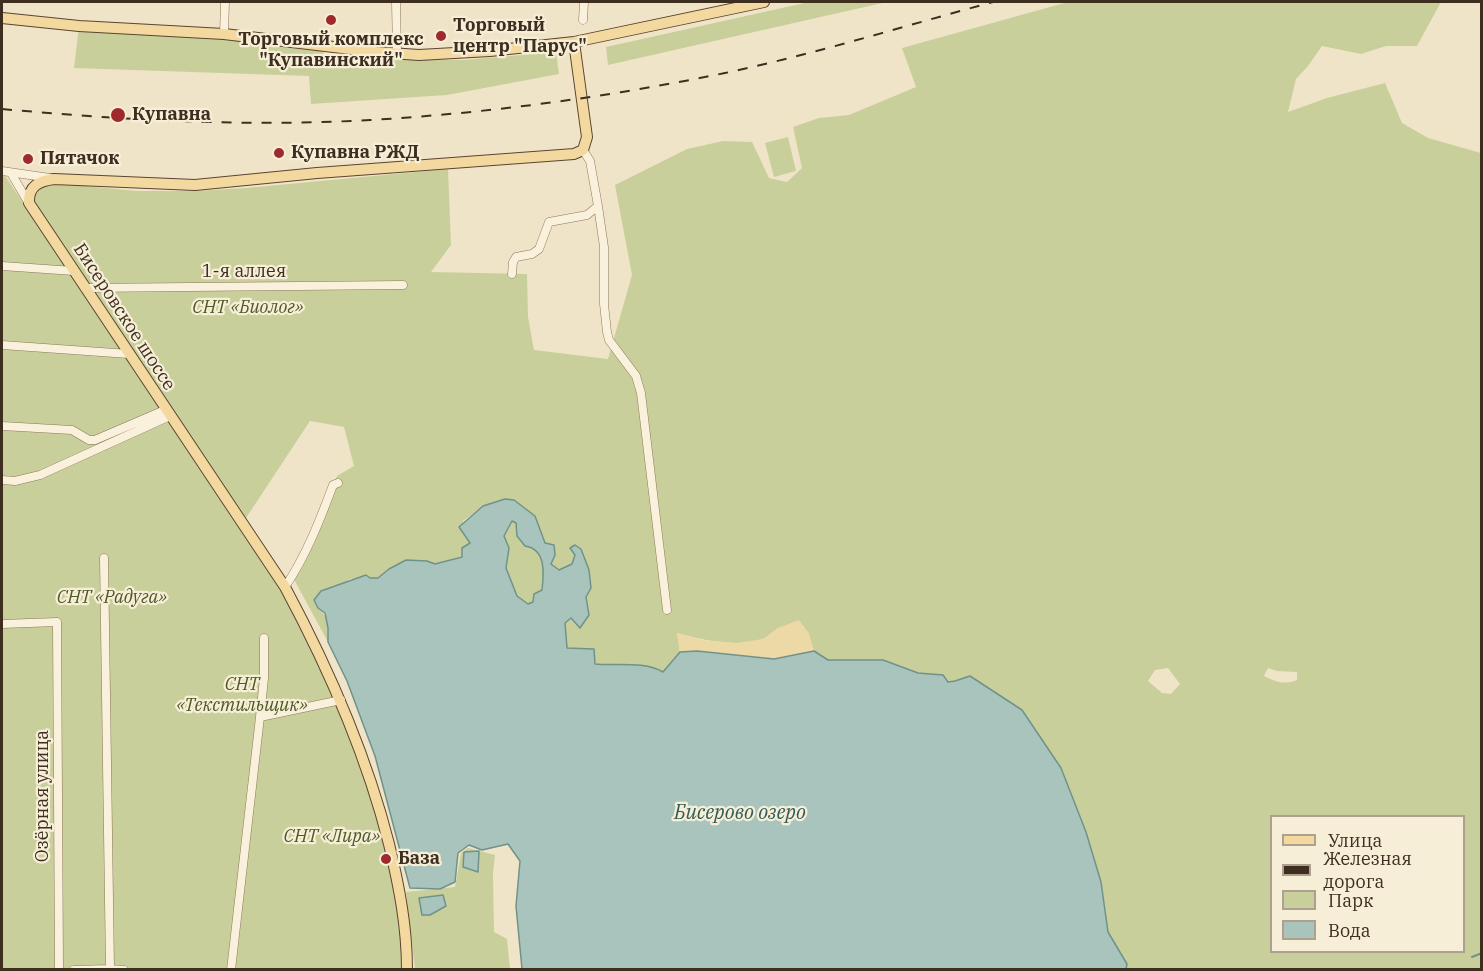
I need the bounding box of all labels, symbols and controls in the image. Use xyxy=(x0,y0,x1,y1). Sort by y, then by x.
marker: Торговый комплекс "Купавинский" xyxy=(324,13,338,27)
place label: Торговый центр "Парус" xyxy=(453,15,587,57)
place label: Торговый комплекс "Купавинский" xyxy=(238,29,424,72)
marker: Торговый центр "Парус" xyxy=(434,29,448,43)
place label: Купавна xyxy=(132,104,211,126)
marker: Купавна xyxy=(109,106,127,124)
place label: Купавна РЖД xyxy=(291,142,419,164)
marker: Купавна РЖД xyxy=(272,146,286,160)
place label: Пятачок xyxy=(40,148,119,170)
marker: Пятачок xyxy=(21,152,35,166)
street label: Бисеровское шоссе xyxy=(68,239,180,395)
street label: 1-я аллея xyxy=(202,261,286,283)
park label: СНТ «Биолог» xyxy=(192,297,304,319)
park label: СНТ «Радуга» xyxy=(57,587,167,609)
park label: СНТ «Текстильщик» xyxy=(176,674,308,716)
street label: Озёрная улица xyxy=(32,730,54,862)
water label: Бисерово озеро xyxy=(674,801,806,825)
legend xyxy=(1270,815,1465,953)
park label: СНТ «Лира» xyxy=(284,826,380,848)
text: Улица xyxy=(1328,829,1382,852)
text: Железная дорога xyxy=(1323,847,1412,893)
place label: База xyxy=(398,848,440,870)
marker: База xyxy=(379,852,393,866)
text: Парк xyxy=(1328,889,1374,912)
text: Вода xyxy=(1328,919,1371,942)

